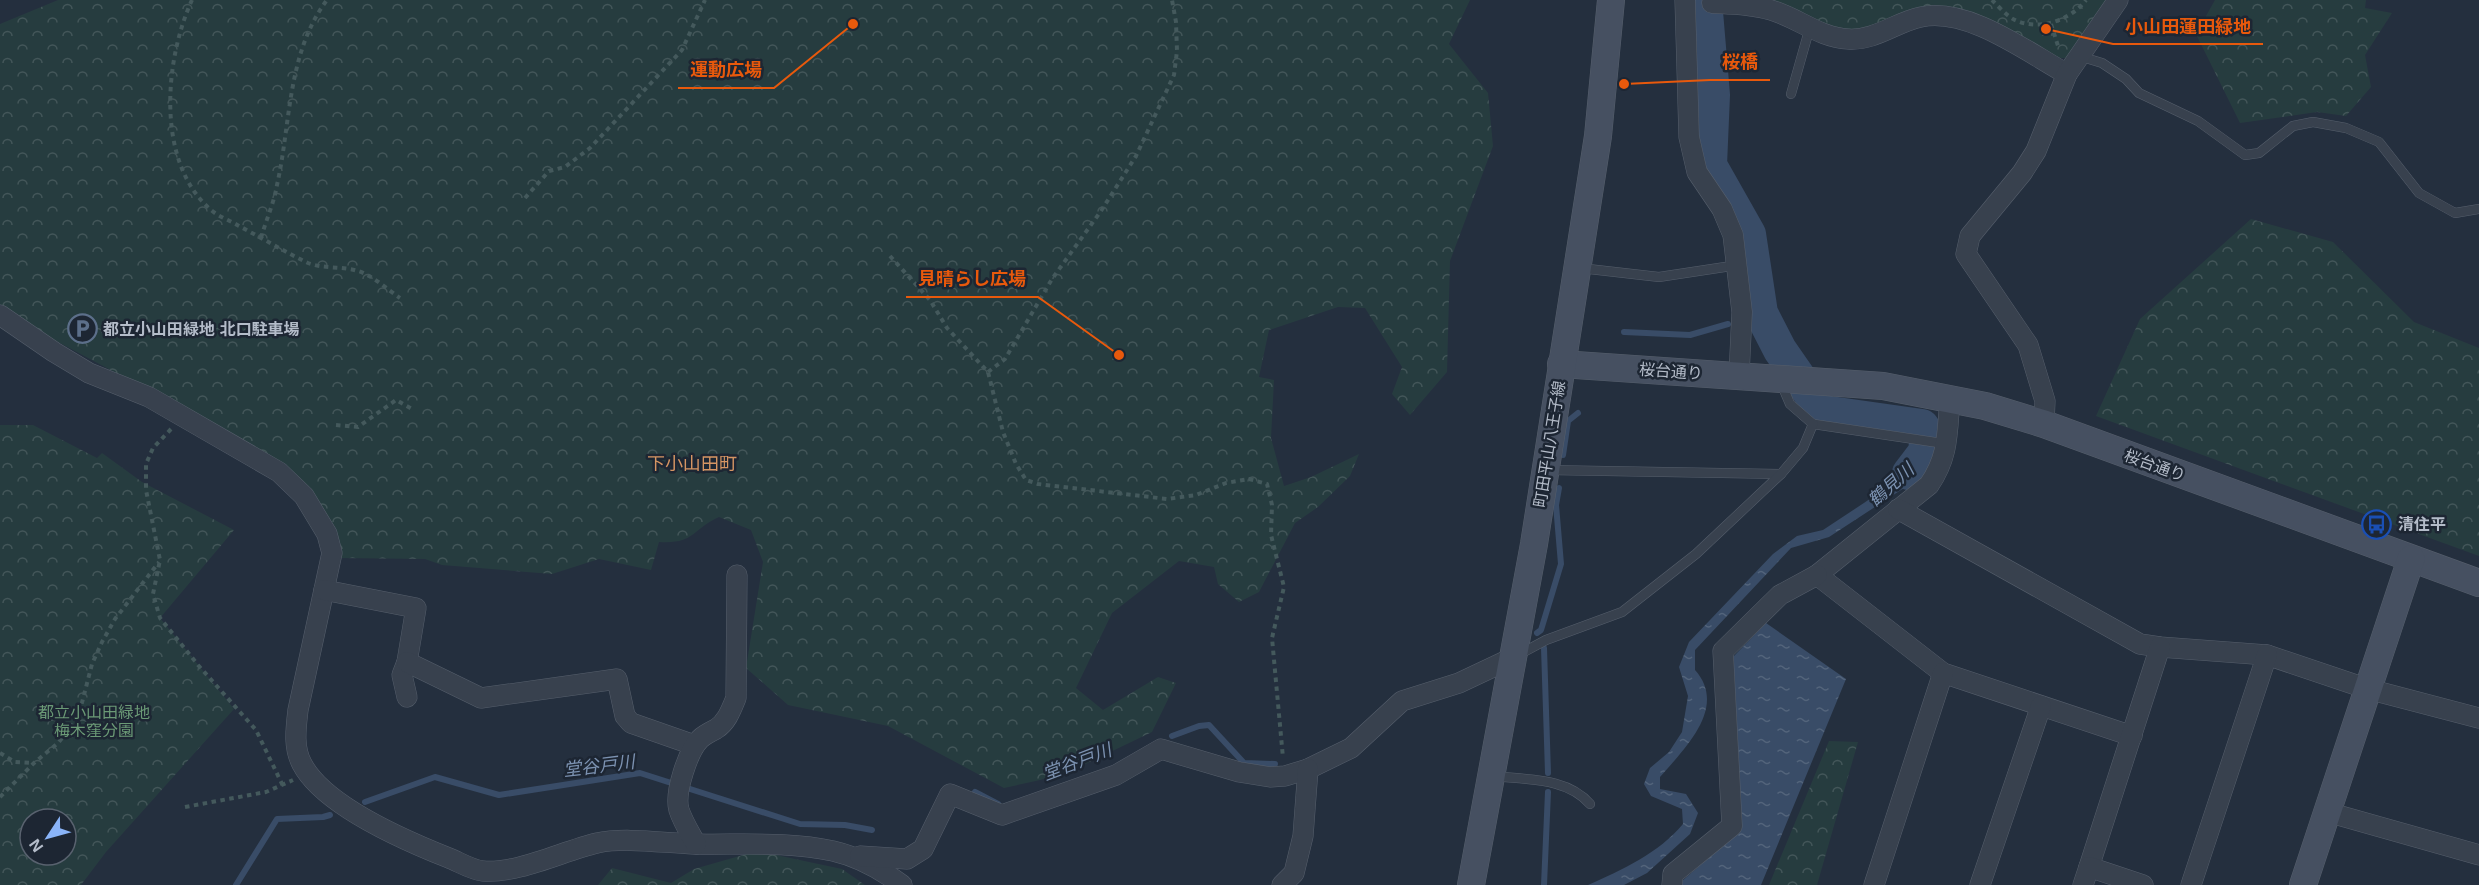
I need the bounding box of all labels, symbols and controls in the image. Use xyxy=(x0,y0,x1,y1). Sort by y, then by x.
callout: 小山田蓮田緑地 xyxy=(2113,8,2263,44)
text: 小山田蓮田緑地 xyxy=(2125,17,2251,37)
callout: 桜橋 xyxy=(1710,44,1770,80)
callout: 運動広場 xyxy=(678,52,774,88)
text: 桜橋 xyxy=(1722,52,1758,72)
text: 運動広場 xyxy=(690,60,762,80)
callout: 見晴らし広場 xyxy=(906,261,1038,297)
text: 見晴らし広場 xyxy=(918,269,1026,289)
parking icon: 都立小山田緑地 北口駐車場 xyxy=(66,313,98,345)
place label: 都立小山田緑地 北口駐車場 xyxy=(103,321,299,338)
street label: 桜台通り xyxy=(1638,361,1703,382)
street label: 町田平山八王子線 xyxy=(1531,380,1568,509)
street label: 桜台通り xyxy=(2122,447,2188,484)
district label: 下小山田町 xyxy=(647,454,737,474)
water label: 鶴見川 xyxy=(1864,458,1919,510)
bus stop icon: 清住平 xyxy=(2361,508,2393,540)
place label: 清住平 xyxy=(2398,516,2446,533)
park label: 都立小山田緑地 梅木窪分園 xyxy=(38,704,150,739)
water label: 堂谷戸川 xyxy=(1040,739,1116,784)
water label: 堂谷戸川 xyxy=(562,751,638,780)
north arrow xyxy=(18,807,78,867)
text: N xyxy=(26,836,47,855)

